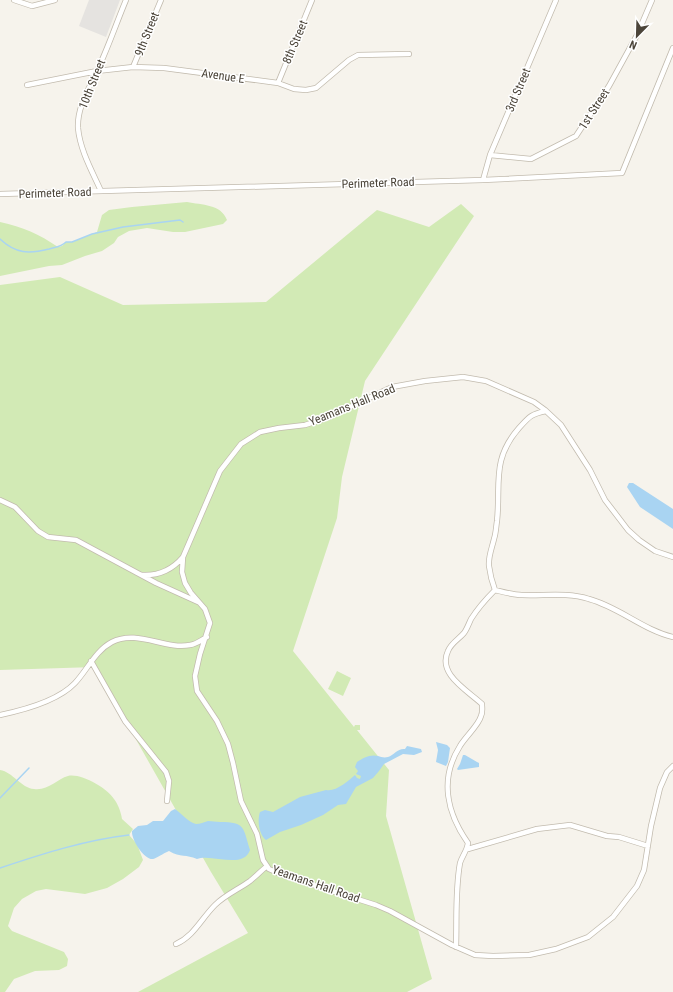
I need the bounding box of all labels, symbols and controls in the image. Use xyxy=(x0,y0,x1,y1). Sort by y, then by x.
street label: 9th Street xyxy=(132,10,162,58)
north arrow xyxy=(617,16,657,56)
street label: 8th Street xyxy=(280,18,311,66)
text: N xyxy=(627,37,639,52)
street label: 10th Street xyxy=(76,57,108,111)
street label: Avenue E xyxy=(201,66,245,86)
street label: 3rd Street xyxy=(503,66,534,114)
street label: 1st Street xyxy=(576,86,613,132)
street label: Perimeter Road xyxy=(341,175,415,191)
street label: Perimeter Road xyxy=(18,185,92,201)
street label: Yeamans Hall Road xyxy=(307,381,397,429)
street label: Yeamans Hall Road xyxy=(270,862,362,906)

